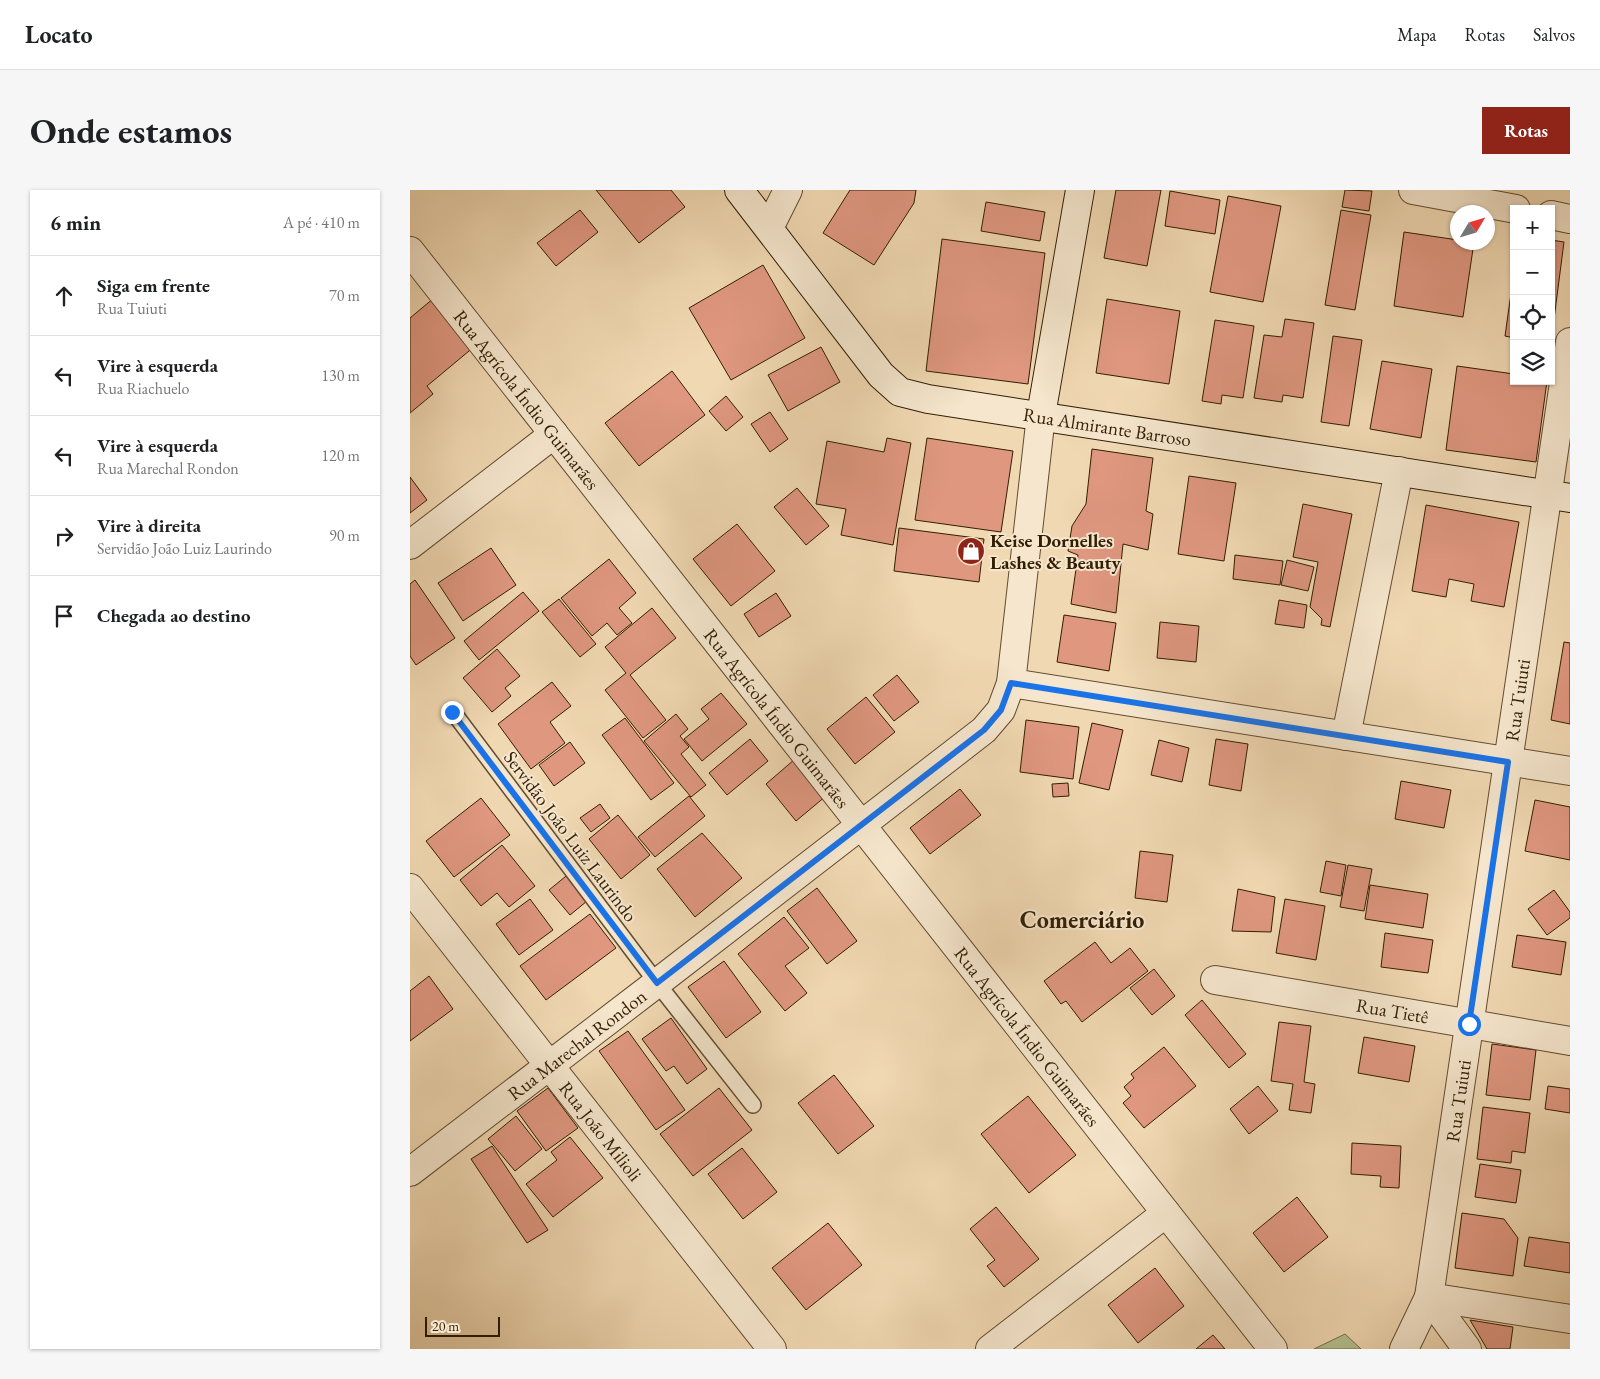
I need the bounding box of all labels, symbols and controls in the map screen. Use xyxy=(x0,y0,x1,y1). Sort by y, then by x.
text: Locato xyxy=(25,19,93,50)
text: Mapa xyxy=(1397,23,1437,46)
text: Rotas xyxy=(1465,23,1505,46)
text: Salvos xyxy=(1533,23,1575,46)
button: Rotas xyxy=(1482,107,1570,154)
text: Onde estamos xyxy=(30,108,232,153)
north arrow xyxy=(1450,205,1495,250)
map controls xyxy=(1510,205,1555,385)
button: + xyxy=(1510,205,1555,250)
text: 6 min xyxy=(50,209,101,236)
text: A pé · 410 m xyxy=(283,212,360,233)
button: − xyxy=(1510,250,1555,295)
text: Siga em frente xyxy=(97,273,210,298)
icon: ahead xyxy=(50,282,78,310)
text: 70 m xyxy=(329,285,360,306)
button: locate xyxy=(1510,295,1555,340)
text: Rua Tuiuti xyxy=(97,298,167,319)
street label: Rua Agrícola Índio Guimarães xyxy=(448,305,605,495)
button: layers xyxy=(1510,340,1555,385)
text: Vire à esquerda xyxy=(97,353,218,378)
icon: left xyxy=(50,362,78,390)
text: 130 m xyxy=(321,365,360,386)
text: Rua Riachuelo xyxy=(97,378,189,399)
street label: Rua Almirante Barroso xyxy=(1021,402,1193,452)
text: Vire à esquerda xyxy=(97,433,218,458)
icon: left xyxy=(50,442,78,470)
text: 120 m xyxy=(321,445,360,466)
text: Rua Marechal Rondon xyxy=(97,458,239,479)
text: Vire à direita xyxy=(97,513,201,538)
icon: right xyxy=(50,522,78,550)
text: 90 m xyxy=(329,525,360,546)
place label: Keise Dornelles Lashes & Beauty xyxy=(990,528,1122,575)
shop icon: Keise Dornelles Lashes & Beauty xyxy=(956,536,986,566)
text: Servidão João Luiz Laurindo xyxy=(97,538,272,559)
icon: arrive xyxy=(50,602,78,630)
text: Chegada ao destino xyxy=(97,603,251,628)
street label: Rua Agrícola Índio Guimarães xyxy=(698,623,855,813)
street label: Rua Tuiuti xyxy=(1499,657,1536,743)
route end xyxy=(441,701,464,724)
street label: Servidão João Luiz Laurindo xyxy=(498,746,643,927)
district label: Comerciário xyxy=(1020,904,1144,935)
street label: Rua Agrícola Índio Guimarães xyxy=(948,942,1105,1132)
street label: Rua Marechal Rondon xyxy=(503,984,652,1106)
street label: Rua Tietê xyxy=(1354,992,1430,1029)
route start xyxy=(1458,1013,1481,1036)
street label: Rua Tuiuti xyxy=(1440,1058,1477,1144)
street label: Rua João Milioli xyxy=(553,1076,648,1187)
scale bar xyxy=(425,1314,500,1337)
text: 20 m xyxy=(432,1317,459,1335)

